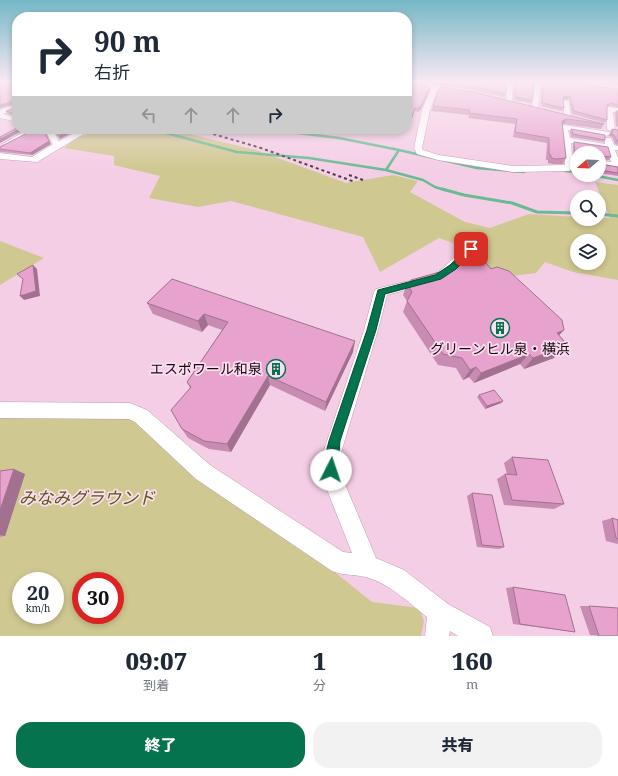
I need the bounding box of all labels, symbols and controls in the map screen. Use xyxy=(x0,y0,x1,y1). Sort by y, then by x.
text: 90 m xyxy=(94,22,161,60)
icon: right xyxy=(28,28,80,80)
text: 右折 xyxy=(94,60,130,84)
icon: left xyxy=(138,104,160,126)
icon: ahead xyxy=(180,104,202,126)
icon: ahead xyxy=(222,104,244,126)
icon: right xyxy=(264,104,286,126)
north arrow xyxy=(570,146,606,182)
map controls xyxy=(570,146,606,270)
button: search xyxy=(570,190,606,226)
pin xyxy=(454,232,488,266)
button: layers xyxy=(570,234,606,270)
icon: arrive xyxy=(460,238,482,260)
building icon: グリーンヒル泉・横浜 xyxy=(489,317,511,339)
place label: グリーンヒル泉・横浜 xyxy=(430,339,570,358)
building icon: エスポワール和泉 xyxy=(265,358,287,380)
place label: エスポワール和泉 xyxy=(150,359,262,378)
position arrow xyxy=(310,449,352,491)
park label: みなみグラウンド xyxy=(19,486,156,509)
speed limit sign: 30 xyxy=(72,572,124,624)
text: 20 xyxy=(27,579,49,606)
text: km/h xyxy=(26,601,50,615)
text: 09:07 xyxy=(125,644,187,677)
text: 1 xyxy=(313,644,326,677)
text: 160 xyxy=(452,644,493,677)
text: m xyxy=(466,675,478,693)
text: 到着 xyxy=(143,676,169,694)
text: 分 xyxy=(313,676,326,694)
button: 終了 xyxy=(16,722,305,768)
button: 共有 xyxy=(313,722,602,768)

